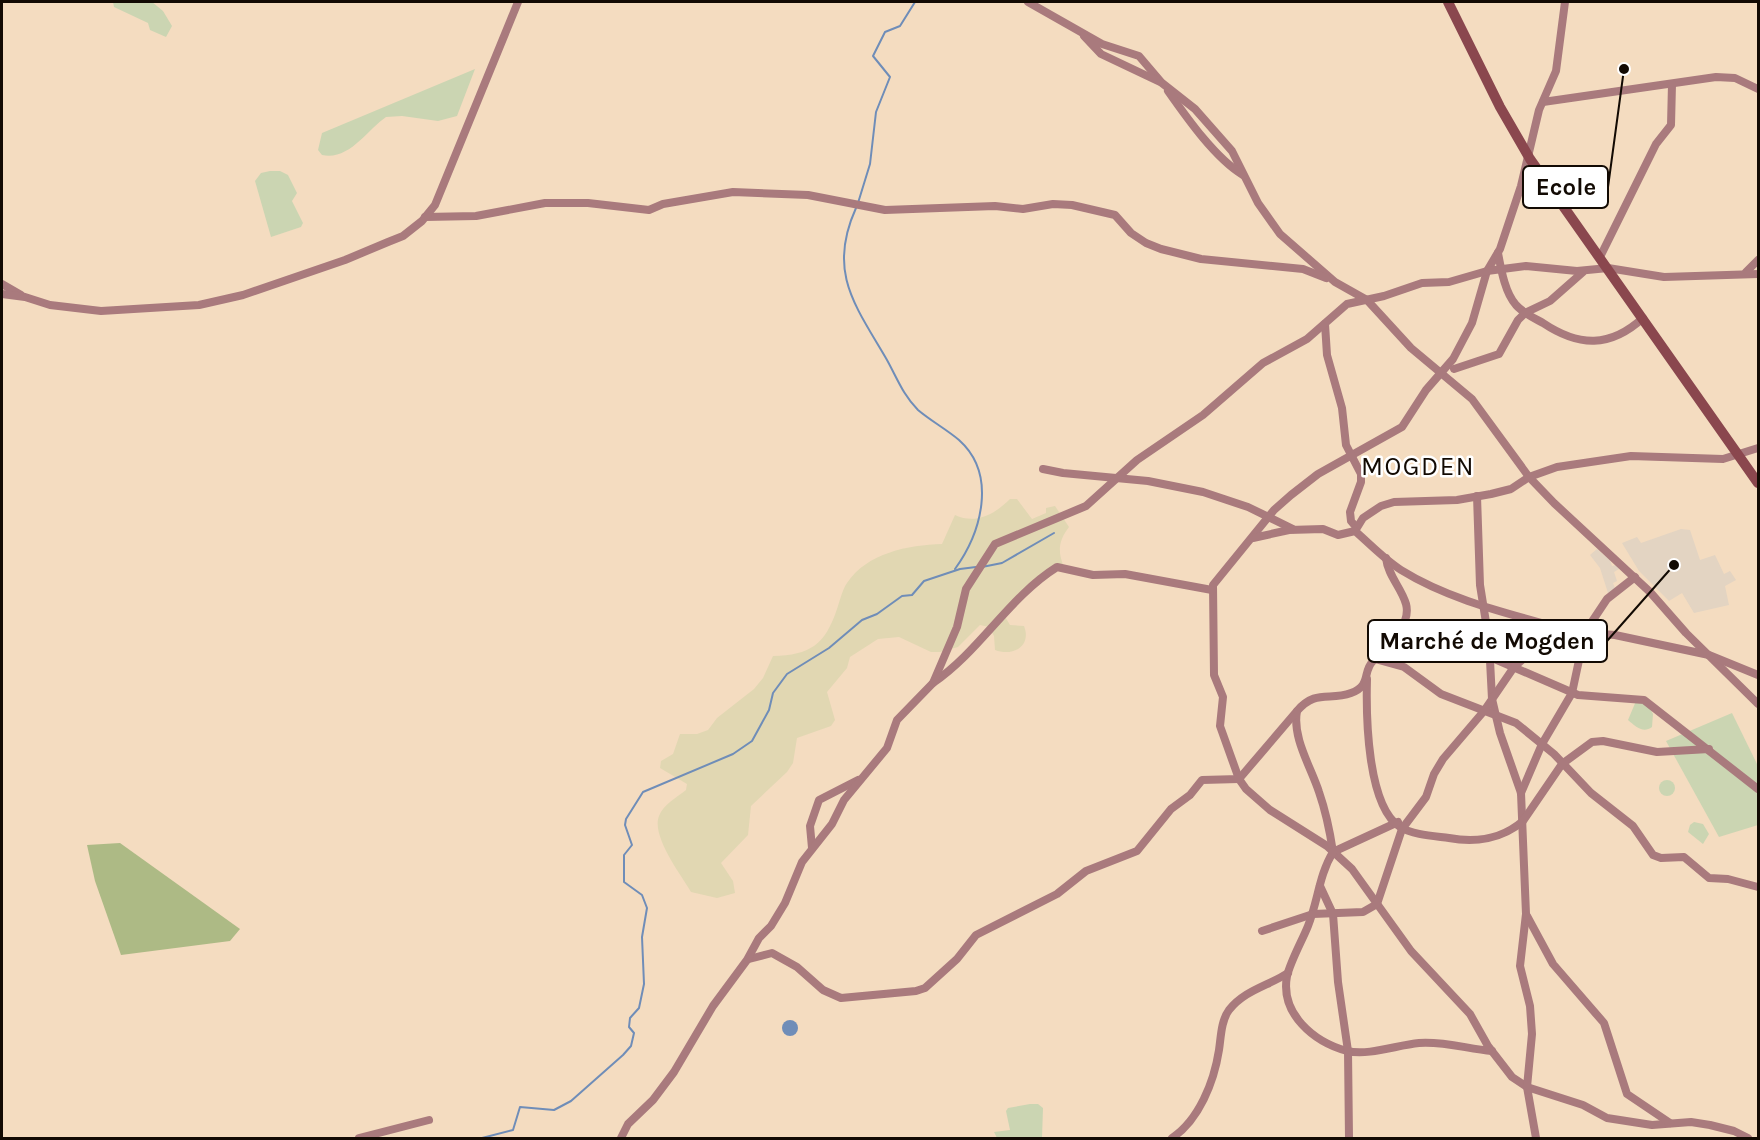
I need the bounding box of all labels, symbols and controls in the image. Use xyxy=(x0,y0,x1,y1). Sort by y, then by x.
callout: Ecole xyxy=(1523,166,1608,208)
text: Ecole xyxy=(1536,173,1596,201)
district label: MOGDEN xyxy=(1361,451,1475,482)
callout: Marché de Mogden xyxy=(1368,620,1607,662)
text: Marché de Mogden xyxy=(1379,627,1595,655)

